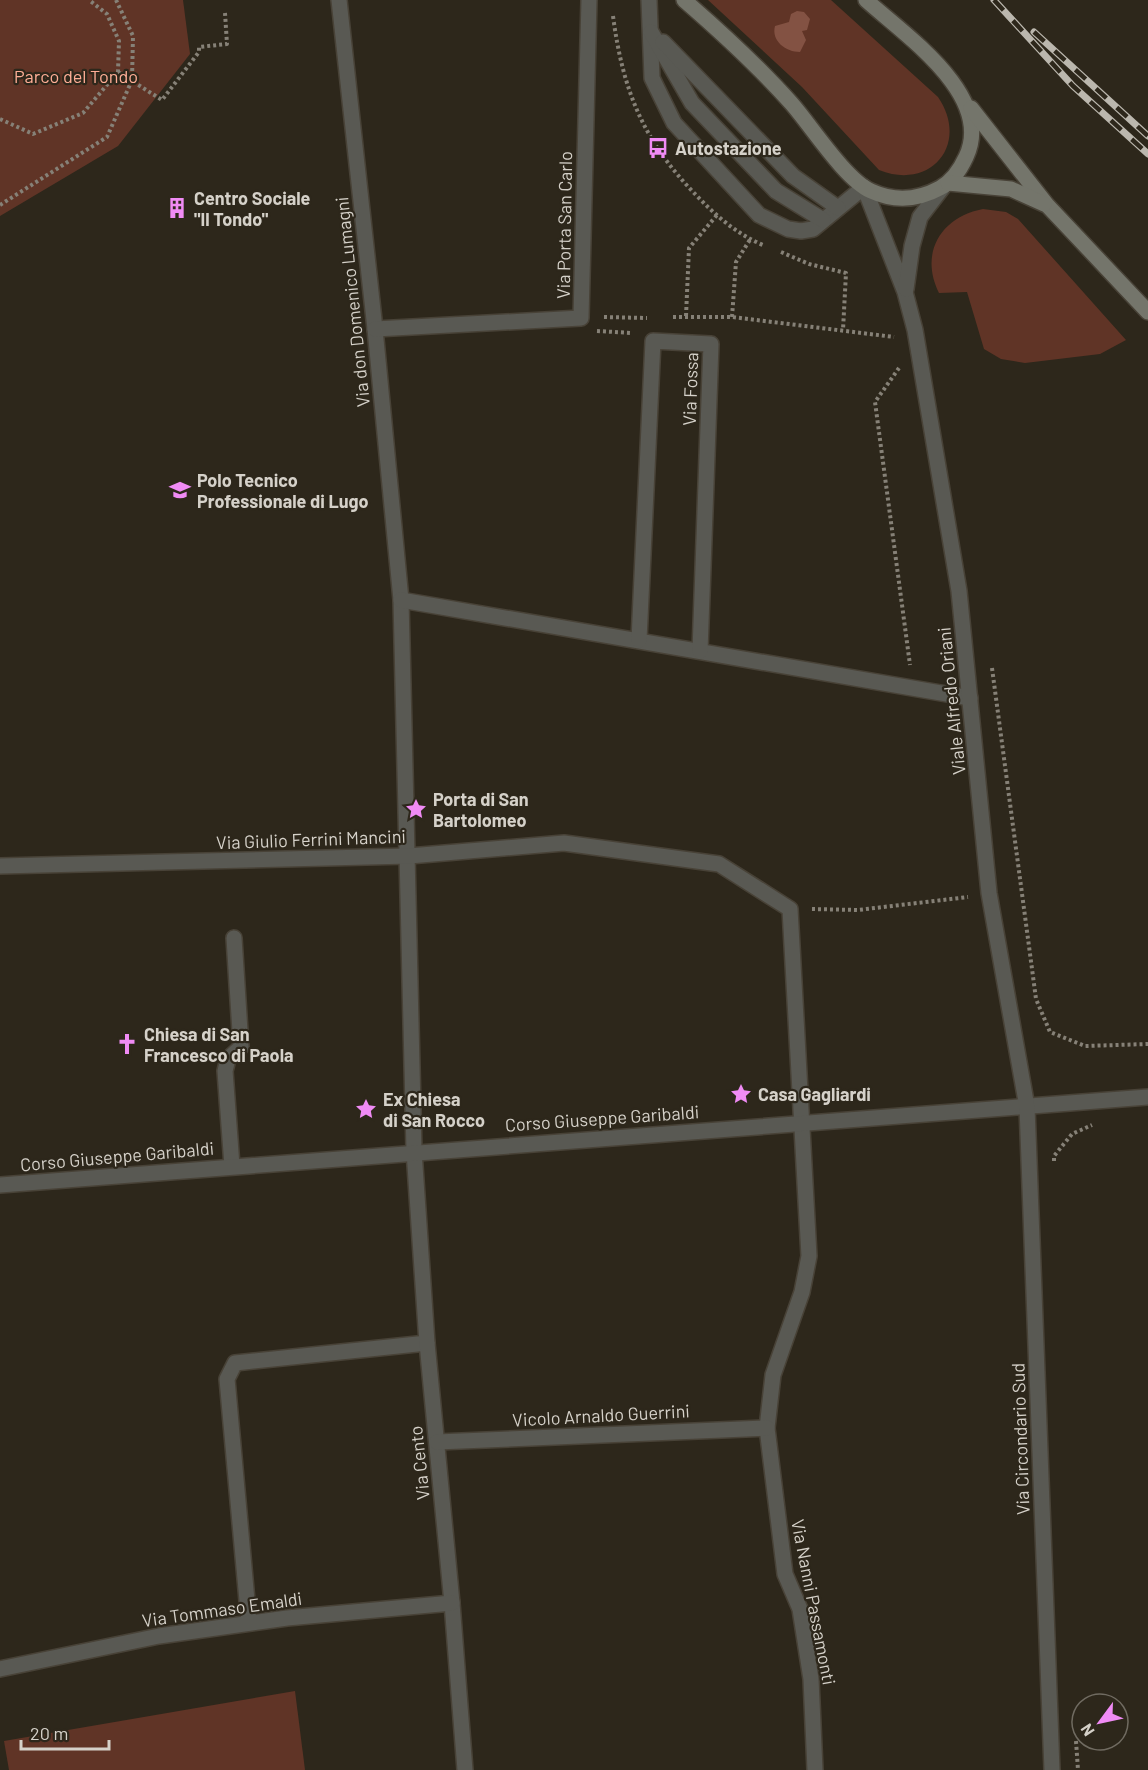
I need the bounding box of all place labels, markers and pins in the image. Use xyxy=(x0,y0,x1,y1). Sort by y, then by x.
bus stop icon: Autostazione xyxy=(646,136,670,160)
place label: Autostazione xyxy=(675,137,782,159)
place label: Centro Sociale "Il Tondo" xyxy=(194,187,311,230)
building icon: Centro Sociale "Il Tondo" xyxy=(165,196,189,220)
place label: Polo Tecnico Professionale di Lugo xyxy=(197,469,369,512)
school or university icon: Polo Tecnico Professionale di Lugo xyxy=(168,478,192,502)
place label: Porta di San Bartolomeo xyxy=(433,788,529,831)
place icon: Porta di San Bartolomeo xyxy=(404,797,428,821)
place label: Chiesa di San Francesco di Paola xyxy=(144,1023,294,1066)
church icon: Chiesa di San Francesco di Paola xyxy=(115,1032,139,1056)
place icon: Casa Gagliardi xyxy=(729,1082,753,1106)
place label: Casa Gagliardi xyxy=(758,1083,871,1105)
place label: Ex Chiesa di San Rocco xyxy=(383,1088,485,1131)
place icon: Ex Chiesa di San Rocco xyxy=(354,1097,378,1121)

